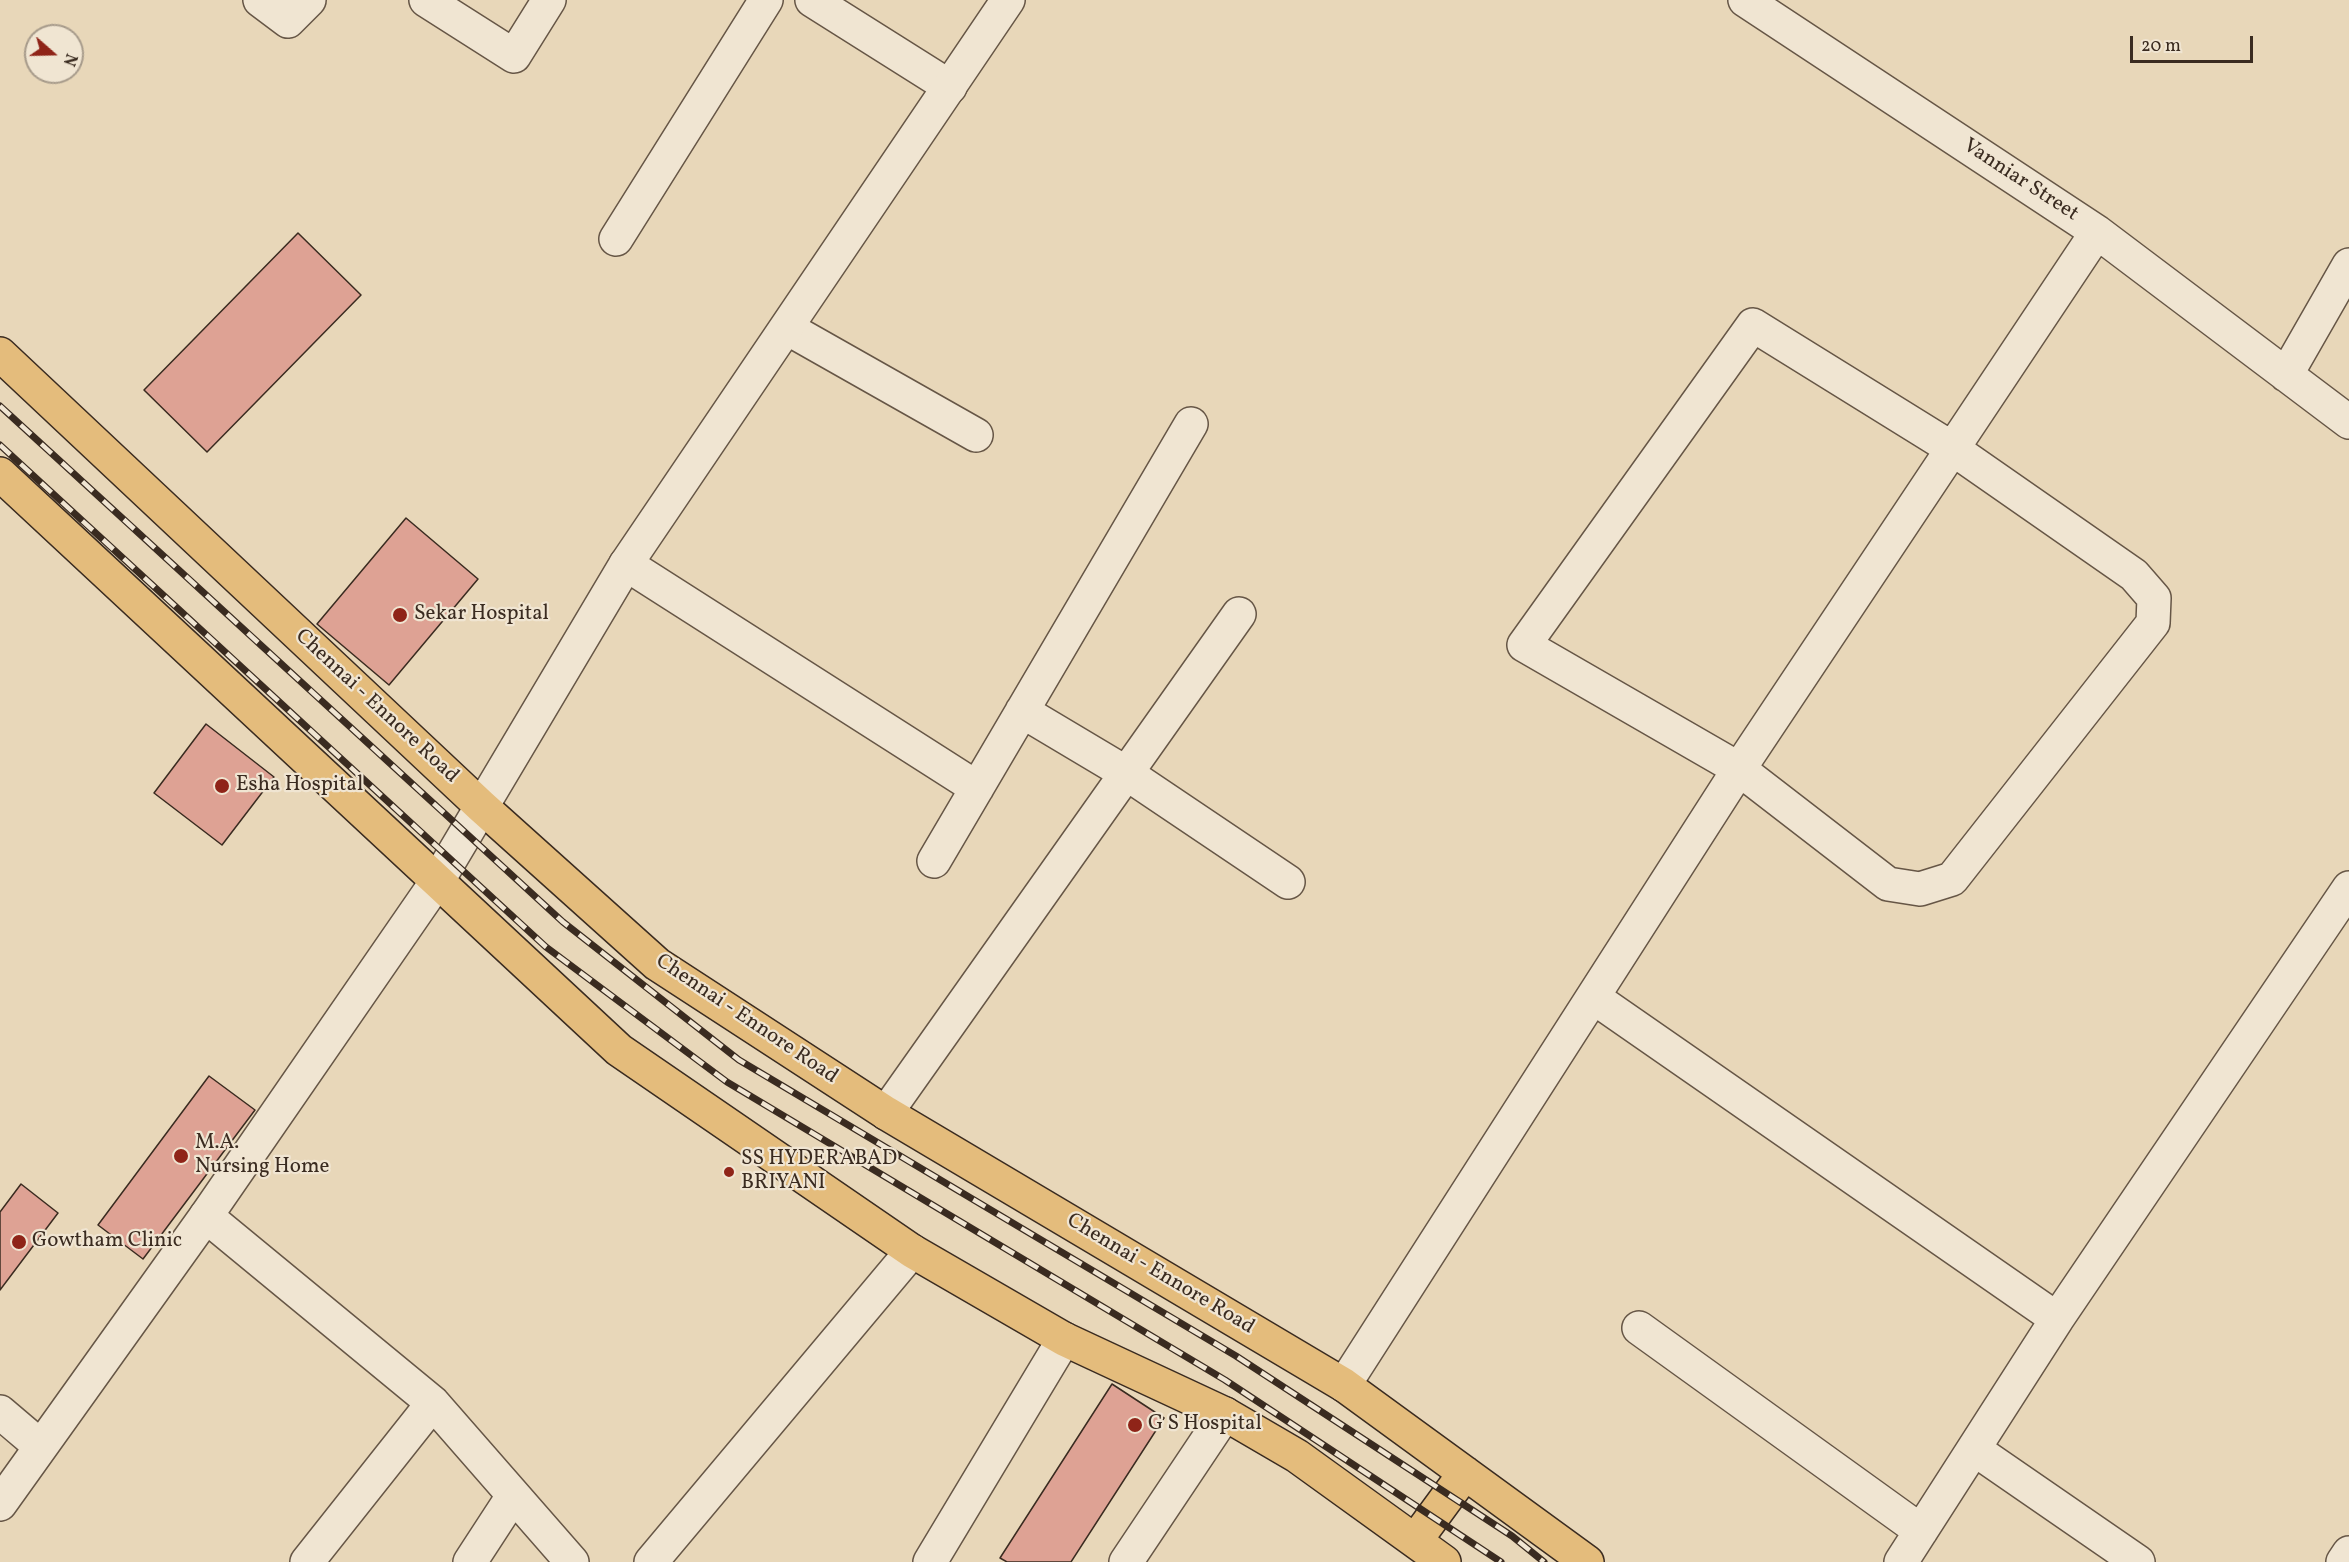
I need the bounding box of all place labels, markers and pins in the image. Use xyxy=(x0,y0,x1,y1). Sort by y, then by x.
place label: Sekar Hospital xyxy=(414,602,549,628)
marker: Sekar Hospital xyxy=(391,606,409,624)
place label: Esha Hospital xyxy=(236,773,363,799)
marker: Esha Hospital xyxy=(213,777,231,795)
place label: M.A. Nursing Home xyxy=(195,1131,330,1181)
marker: M.A. Nursing Home xyxy=(172,1147,190,1165)
place label: SS HYDERABAD BRIYANI xyxy=(741,1147,897,1197)
marker: SS HYDERABAD BRIYANI xyxy=(722,1165,736,1179)
place label: Gowtham Clinic xyxy=(32,1229,182,1255)
marker: Gowtham Clinic xyxy=(10,1233,28,1251)
place label: G S Hospital xyxy=(1148,1412,1262,1438)
marker: G S Hospital xyxy=(1126,1416,1144,1434)

